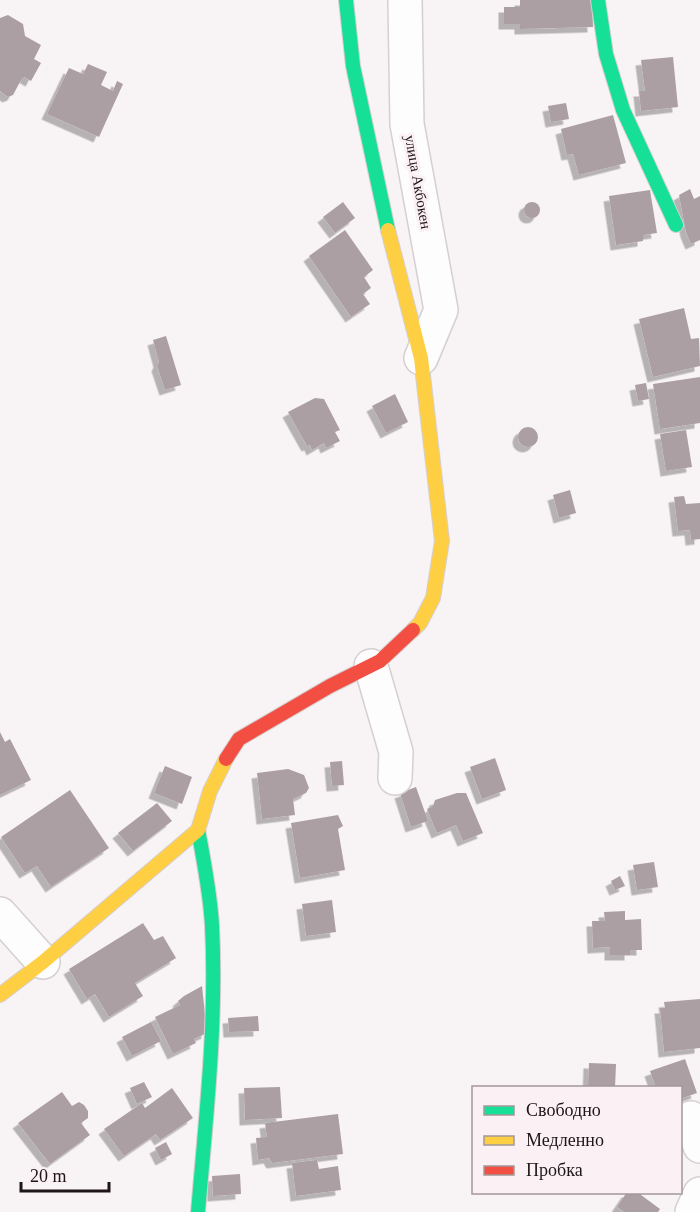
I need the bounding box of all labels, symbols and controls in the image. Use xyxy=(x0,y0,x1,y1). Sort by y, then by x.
street label: улица Акбокен xyxy=(402,134,434,230)
legend xyxy=(472,1086,682,1194)
text: Свободно xyxy=(526,1100,601,1120)
text: Медленно xyxy=(526,1130,604,1150)
scale bar xyxy=(21,1155,110,1193)
text: Пробка xyxy=(526,1160,583,1180)
text: 20 m xyxy=(30,1166,67,1186)

